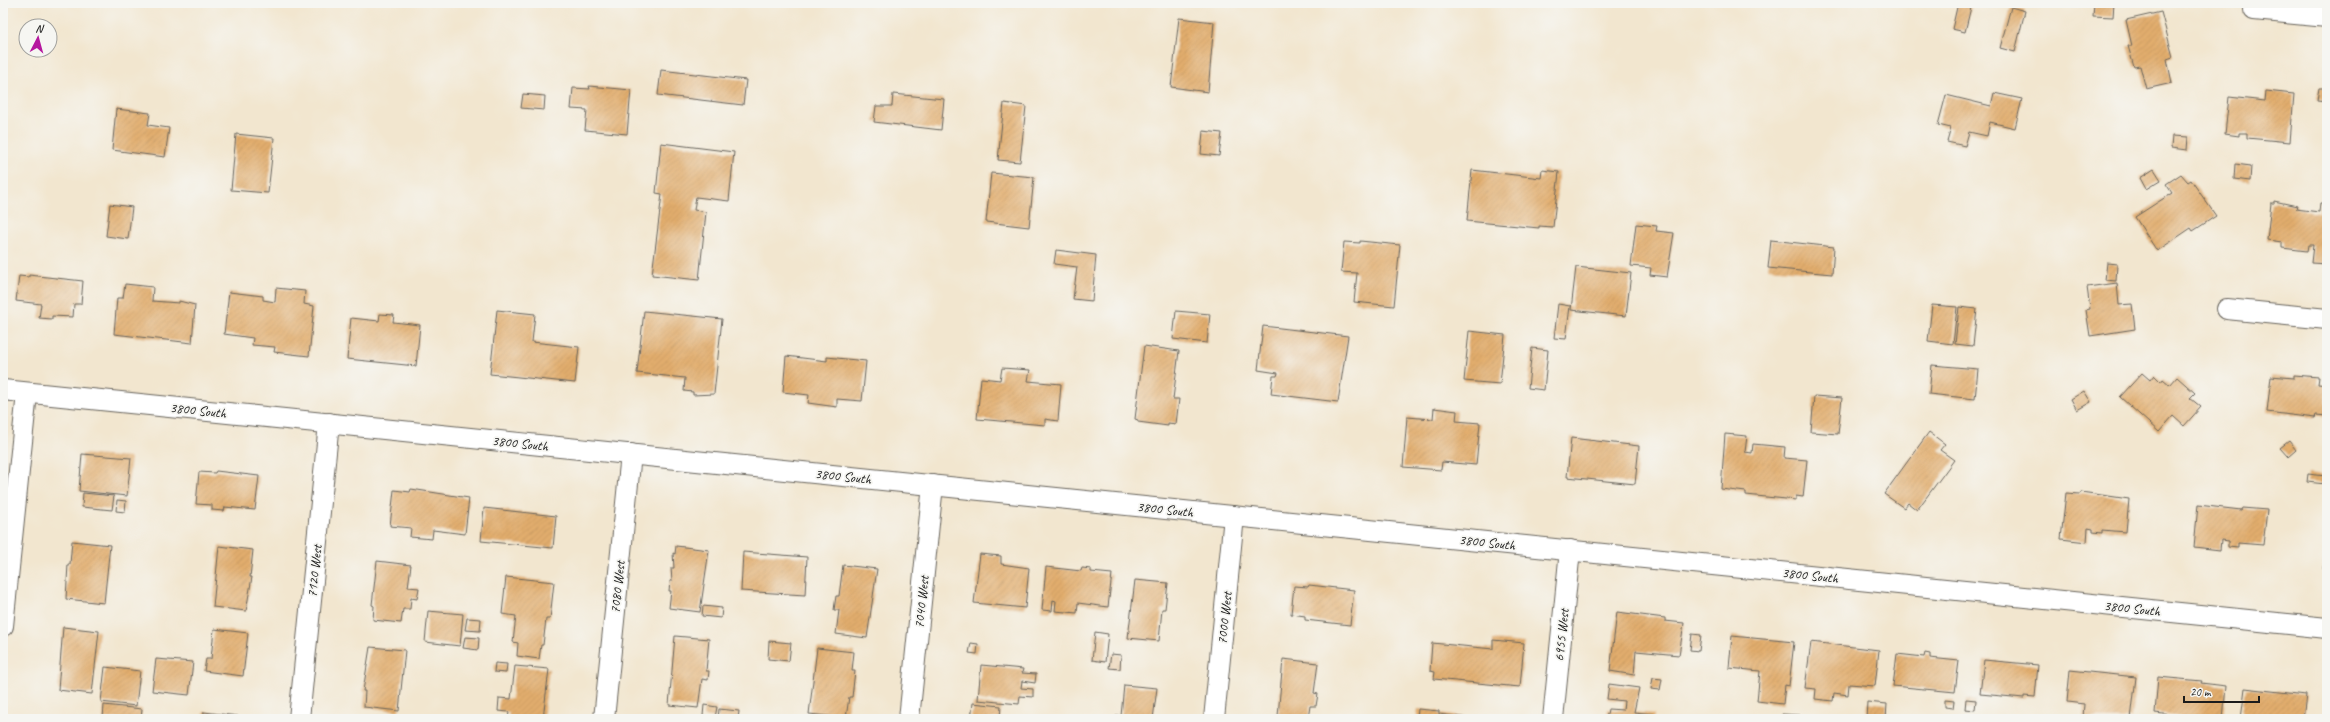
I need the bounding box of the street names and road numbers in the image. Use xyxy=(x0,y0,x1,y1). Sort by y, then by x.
street label: 3800 South xyxy=(169,399,227,422)
street label: 3800 South xyxy=(491,432,549,455)
street label: 3800 South xyxy=(814,465,872,488)
street label: 3800 South xyxy=(1136,498,1194,521)
street label: 3800 South xyxy=(1458,531,1516,554)
street label: 7120 West xyxy=(303,543,326,598)
street label: 7080 West xyxy=(606,559,629,614)
street label: 3800 South xyxy=(1781,564,1839,587)
street label: 7040 West xyxy=(910,574,933,629)
street label: 7000 West xyxy=(1213,590,1236,645)
street label: 3800 South xyxy=(2103,597,2161,620)
street label: 6955 West xyxy=(1550,607,1573,662)

